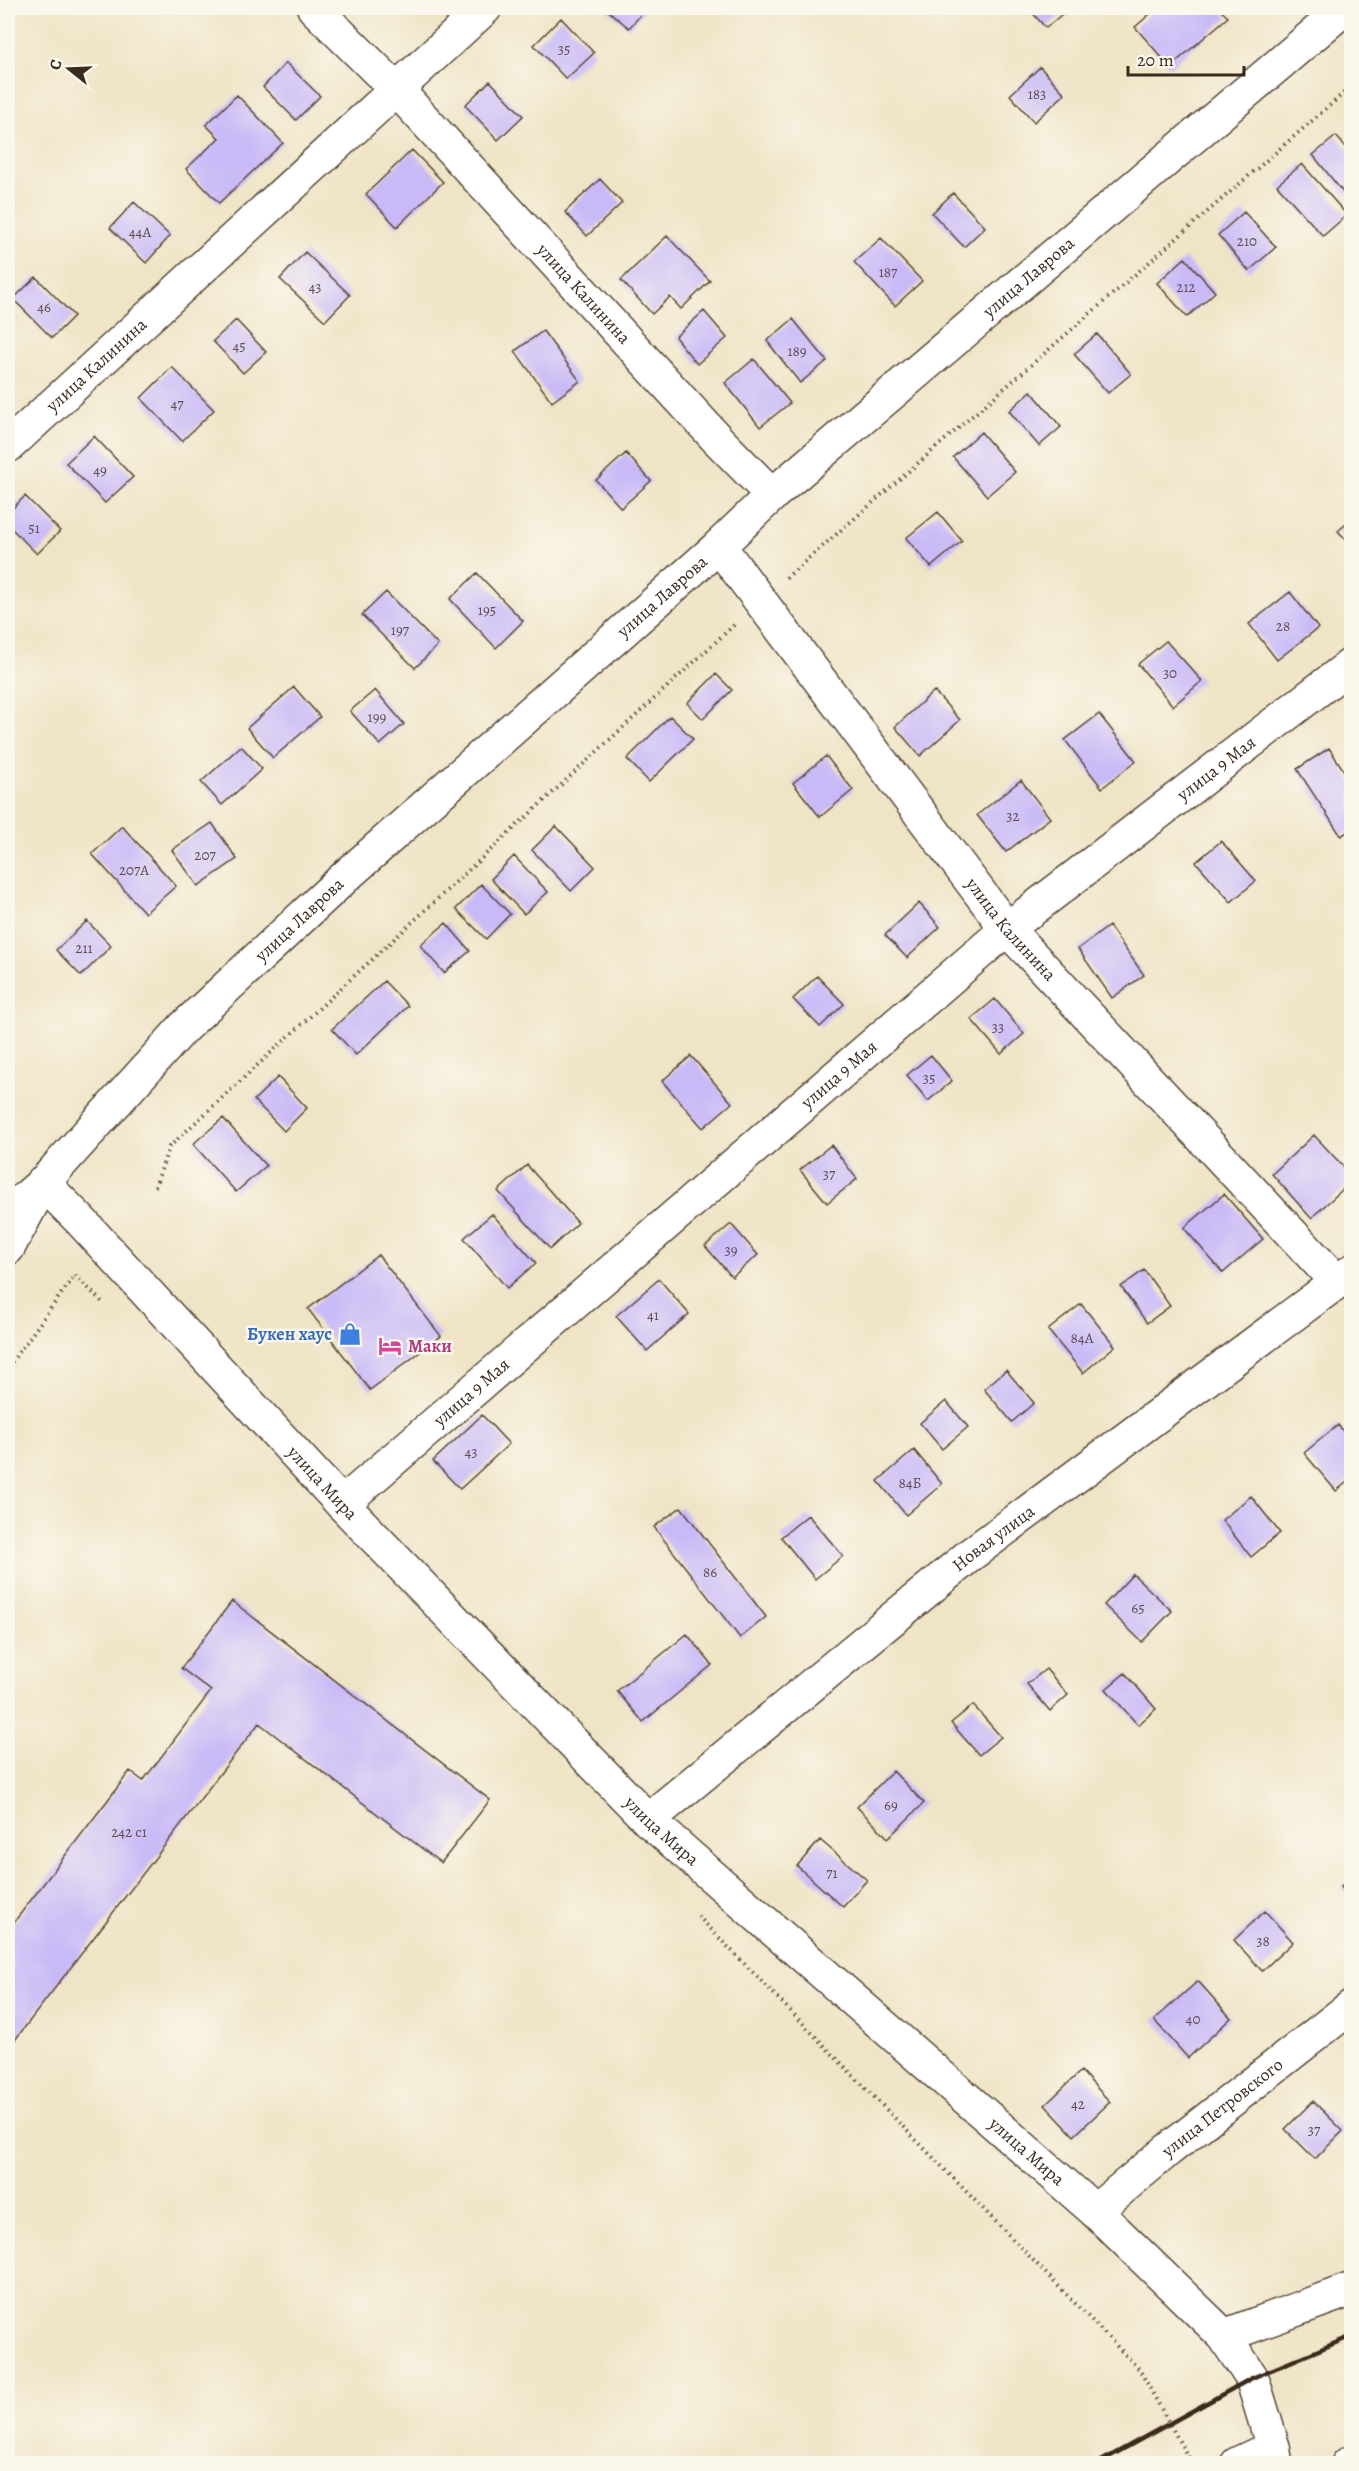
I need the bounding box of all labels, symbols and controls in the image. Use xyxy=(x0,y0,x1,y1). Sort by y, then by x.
north arrow xyxy=(39,39,99,99)
house number: 35 xyxy=(558,39,570,59)
scale bar xyxy=(1128,39,1244,77)
text: 20 m xyxy=(1137,48,1174,72)
text: С xyxy=(44,56,68,73)
house number: 183 xyxy=(1028,84,1046,104)
house number: 44А xyxy=(129,222,151,242)
street label: улица Лаврова xyxy=(977,231,1080,323)
house number: 210 xyxy=(1237,231,1257,251)
street label: улица Калинина xyxy=(531,237,637,350)
house number: 187 xyxy=(879,262,898,282)
house number: 43 xyxy=(308,277,322,297)
house number: 212 xyxy=(1176,277,1196,297)
house number: 46 xyxy=(37,297,51,317)
street label: улица Калинина xyxy=(40,312,152,418)
house number: 45 xyxy=(232,336,246,356)
house number: 189 xyxy=(787,341,807,361)
house number: 47 xyxy=(170,394,184,414)
house number: 49 xyxy=(93,460,107,480)
house number: 51 xyxy=(28,518,40,538)
street label: улица Лаврова xyxy=(611,549,713,643)
house number: 195 xyxy=(478,600,496,620)
house number: 28 xyxy=(1276,616,1290,636)
house number: 197 xyxy=(391,620,410,640)
house number: 30 xyxy=(1163,663,1177,683)
house number: 199 xyxy=(368,707,387,727)
street label: улица 9 Мая xyxy=(1171,730,1261,807)
house number: 32 xyxy=(1006,806,1020,826)
house number: 207 xyxy=(194,845,216,865)
house number: 207А xyxy=(119,860,149,880)
street label: улица Лаврова xyxy=(249,872,349,968)
street label: улица Калинина xyxy=(960,872,1062,987)
house number: 211 xyxy=(75,938,93,958)
house number: 33 xyxy=(992,1017,1004,1037)
street label: улица 9 Мая xyxy=(795,1035,882,1115)
house number: 35 xyxy=(923,1068,935,1088)
house number: 37 xyxy=(823,1164,836,1184)
house number: 39 xyxy=(724,1240,738,1260)
house number: 41 xyxy=(647,1305,659,1325)
shop icon: Букен хаус xyxy=(337,1321,363,1347)
place label: Букен хаус xyxy=(247,1322,332,1346)
house number: 84А xyxy=(1071,1328,1094,1348)
hotel icon: Маки xyxy=(377,1333,403,1359)
place label: Маки xyxy=(408,1334,452,1358)
street label: улица 9 Мая xyxy=(427,1353,515,1432)
street label: улица Мира xyxy=(281,1440,363,1526)
house number: 43 xyxy=(464,1442,478,1462)
house number: 84Б xyxy=(898,1473,922,1493)
street label: Новая улица xyxy=(947,1499,1040,1577)
house number: 86 xyxy=(703,1562,717,1582)
house number: 65 xyxy=(1131,1598,1145,1618)
street label: улица Мира xyxy=(618,1790,705,1872)
house number: 69 xyxy=(884,1795,898,1815)
house number: 242 с1 xyxy=(111,1822,147,1842)
house number: 71 xyxy=(826,1863,838,1883)
house number: 38 xyxy=(1256,1931,1270,1951)
house number: 40 xyxy=(1186,2009,1200,2029)
street label: улица Петровского xyxy=(1156,2053,1288,2163)
house number: 42 xyxy=(1071,2094,1085,2114)
street label: улица Мира xyxy=(983,2111,1070,2192)
house number: 37 xyxy=(1308,2120,1321,2140)

